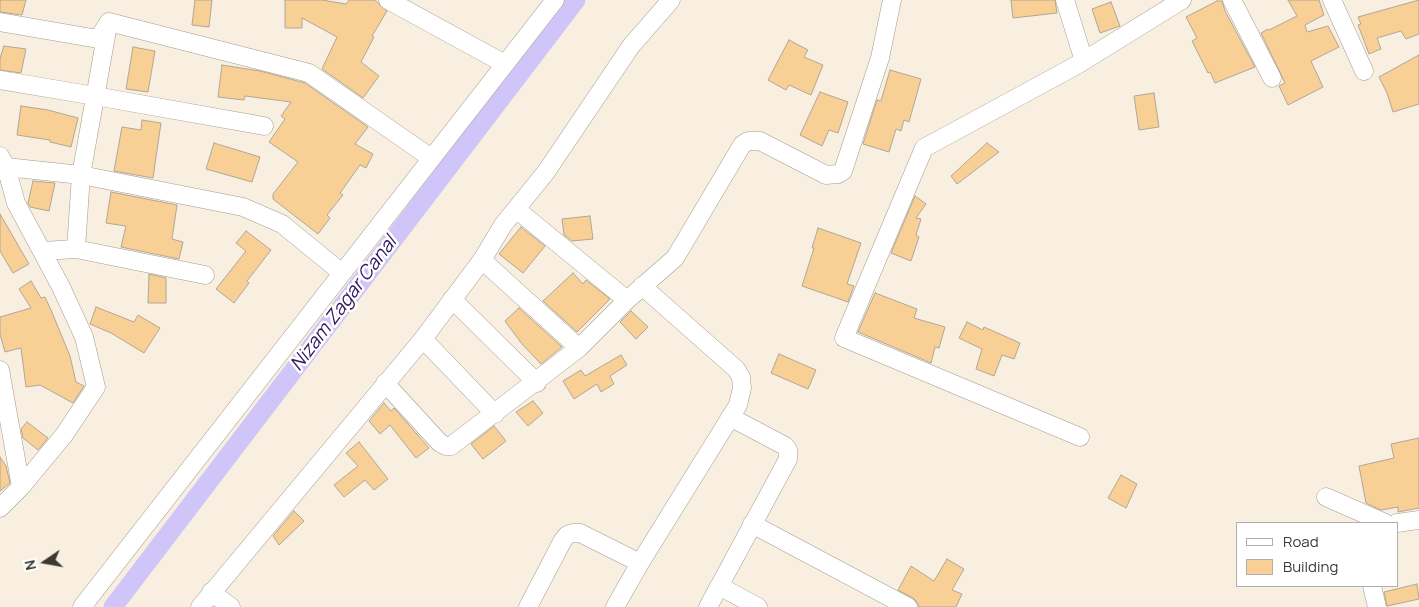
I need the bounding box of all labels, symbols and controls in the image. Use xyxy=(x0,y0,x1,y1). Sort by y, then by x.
water label: Nizam Zagar Canal xyxy=(286,232,402,376)
legend xyxy=(1236,522,1399,587)
text: Road xyxy=(1283,531,1319,552)
north arrow xyxy=(20,537,70,587)
text: Building xyxy=(1283,556,1338,577)
text: N xyxy=(20,558,40,572)

